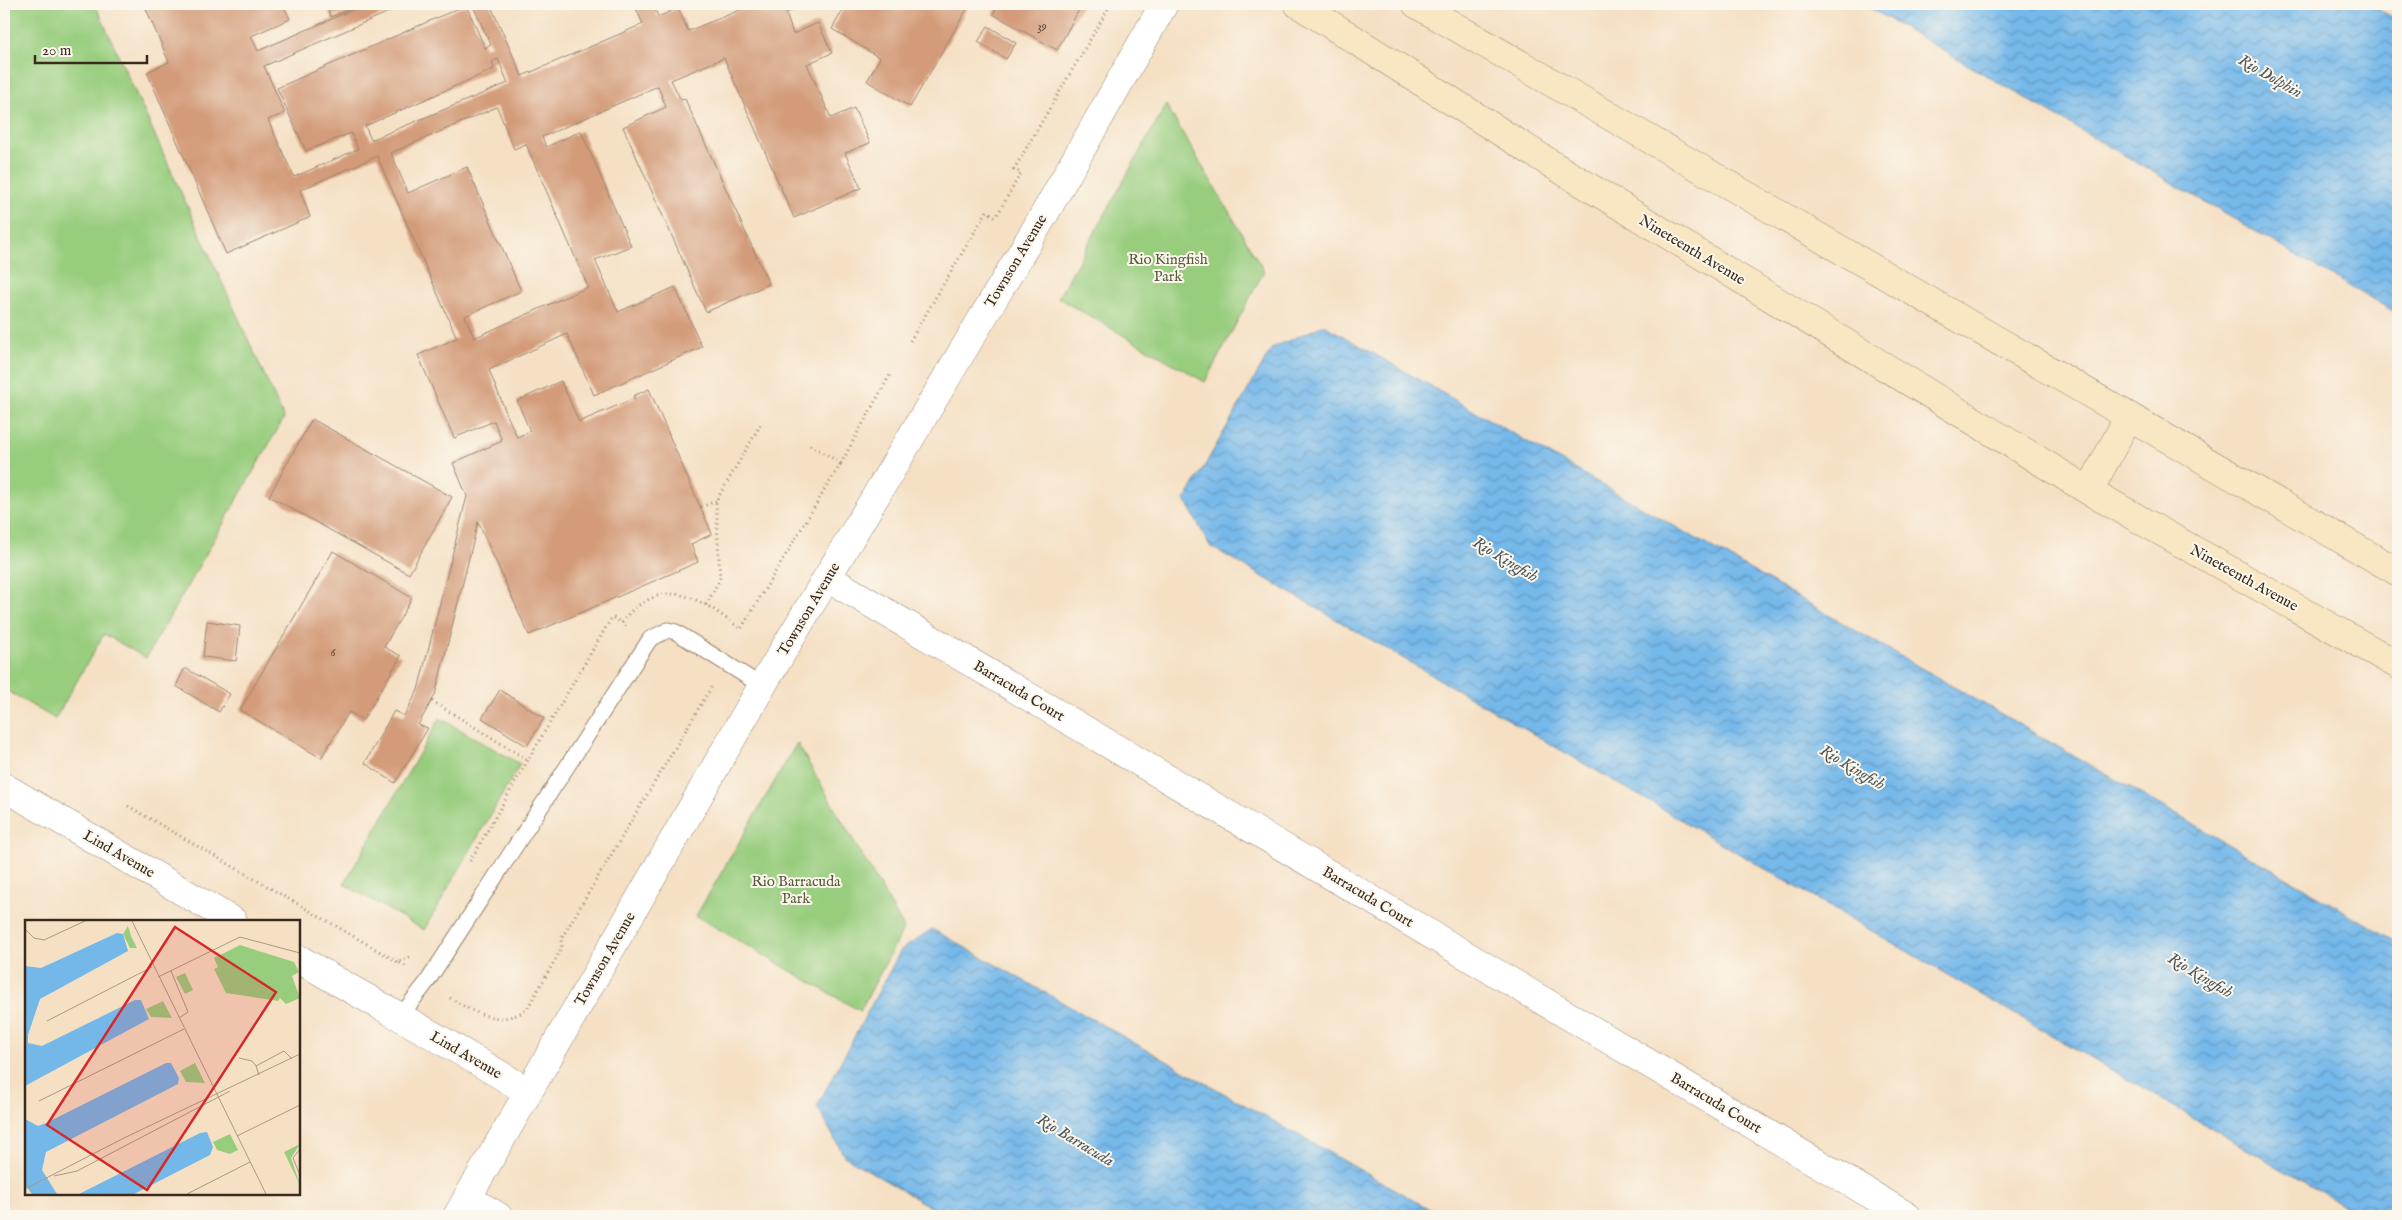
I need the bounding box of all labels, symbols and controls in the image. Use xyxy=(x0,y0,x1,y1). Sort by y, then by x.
house number: 39 xyxy=(1037,19,1047,34)
scale bar xyxy=(35,32,148,64)
text: 20 m xyxy=(42,41,72,60)
water label: Rio Dolphin xyxy=(2235,51,2305,103)
street label: Townson Avenue xyxy=(981,211,1051,311)
street label: Nineteenth Avenue xyxy=(1635,211,1749,289)
park label: Rio Kingfish Park xyxy=(1128,250,1208,286)
water label: Rio Kingfish xyxy=(1469,533,1541,587)
street label: Nineteenth Avenue xyxy=(2187,540,2302,616)
street label: Townson Avenue xyxy=(774,559,844,659)
house number: 6 xyxy=(330,645,336,660)
street label: Barracuda Court xyxy=(970,656,1068,726)
water label: Rio Kingfish xyxy=(1816,741,1888,795)
street label: Lind Avenue xyxy=(80,826,158,882)
street label: Barracuda Court xyxy=(1319,862,1417,932)
park label: Rio Barracuda Park xyxy=(751,872,841,908)
street label: Townson Avenue xyxy=(570,908,640,1010)
inset map xyxy=(25,920,300,1195)
water label: Rio Kingfish xyxy=(2164,949,2236,1003)
street label: Lind Avenue xyxy=(427,1027,505,1083)
street label: Barracuda Court xyxy=(1667,1068,1765,1138)
water label: Rio Barracuda xyxy=(1033,1110,1117,1172)

